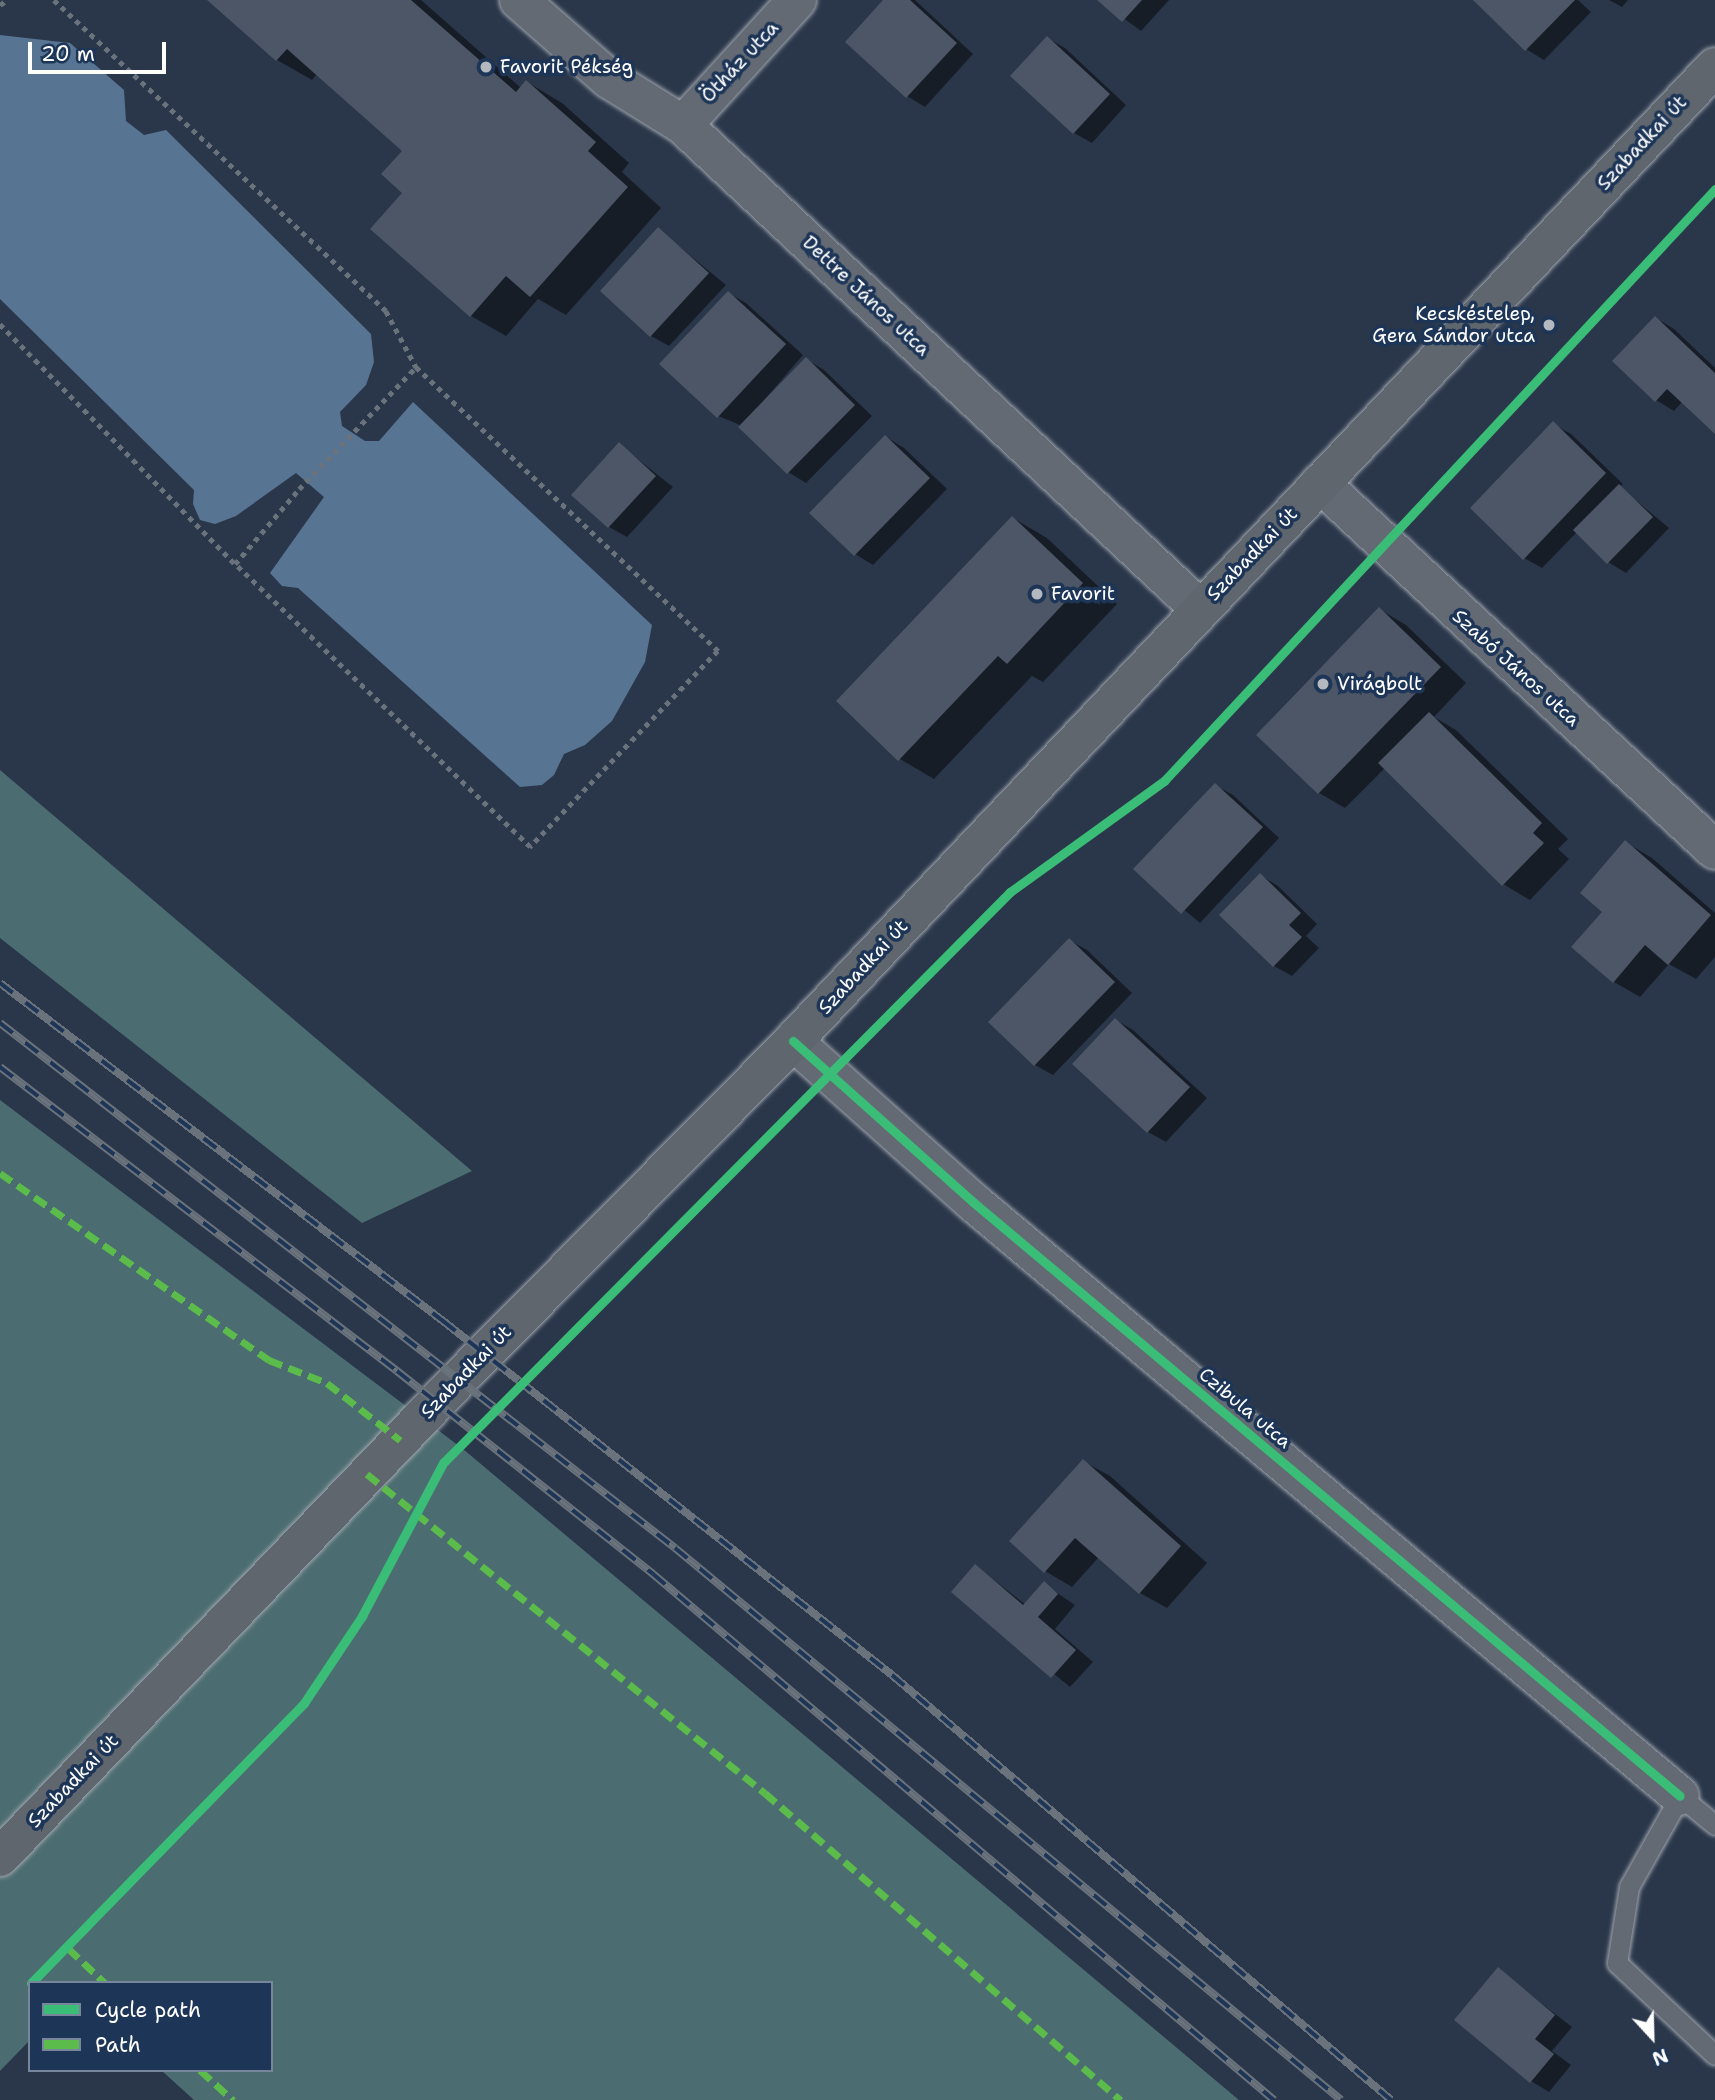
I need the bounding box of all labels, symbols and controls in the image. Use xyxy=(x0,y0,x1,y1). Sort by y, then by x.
street label: Ötház utca xyxy=(697,17,783,107)
scale bar xyxy=(32,28,170,72)
text: 20 m xyxy=(41,40,95,68)
place label: Favorit Pékség xyxy=(500,56,633,78)
marker: Favorit Pékség xyxy=(478,59,494,75)
street label: Szabadkai út xyxy=(1592,91,1692,195)
street label: Dettre János utca xyxy=(798,231,934,361)
place label: Kecskéstelep, Gera Sándor utca xyxy=(1372,303,1535,347)
marker: Kecskéstelep, Gera Sándor utca xyxy=(1541,317,1557,333)
street label: Szabadkai út xyxy=(1202,503,1302,605)
place label: Favorit xyxy=(1051,583,1115,605)
marker: Favorit xyxy=(1029,586,1045,602)
street label: Szabó János utca xyxy=(1448,605,1584,731)
place label: Virágbolt xyxy=(1337,673,1422,695)
marker: Virágbolt xyxy=(1315,676,1331,692)
street label: Szabadkai út xyxy=(813,915,913,1019)
street label: Szabadkai út xyxy=(416,1321,516,1423)
street label: Czibula utca xyxy=(1194,1363,1296,1453)
street label: Szabadkai út xyxy=(23,1730,123,1832)
legend xyxy=(28,1981,273,2072)
text: Cycle path xyxy=(95,1996,201,2024)
north arrow xyxy=(1617,2002,1687,2072)
text: Path xyxy=(95,2031,141,2059)
text: N xyxy=(1648,2043,1672,2071)

